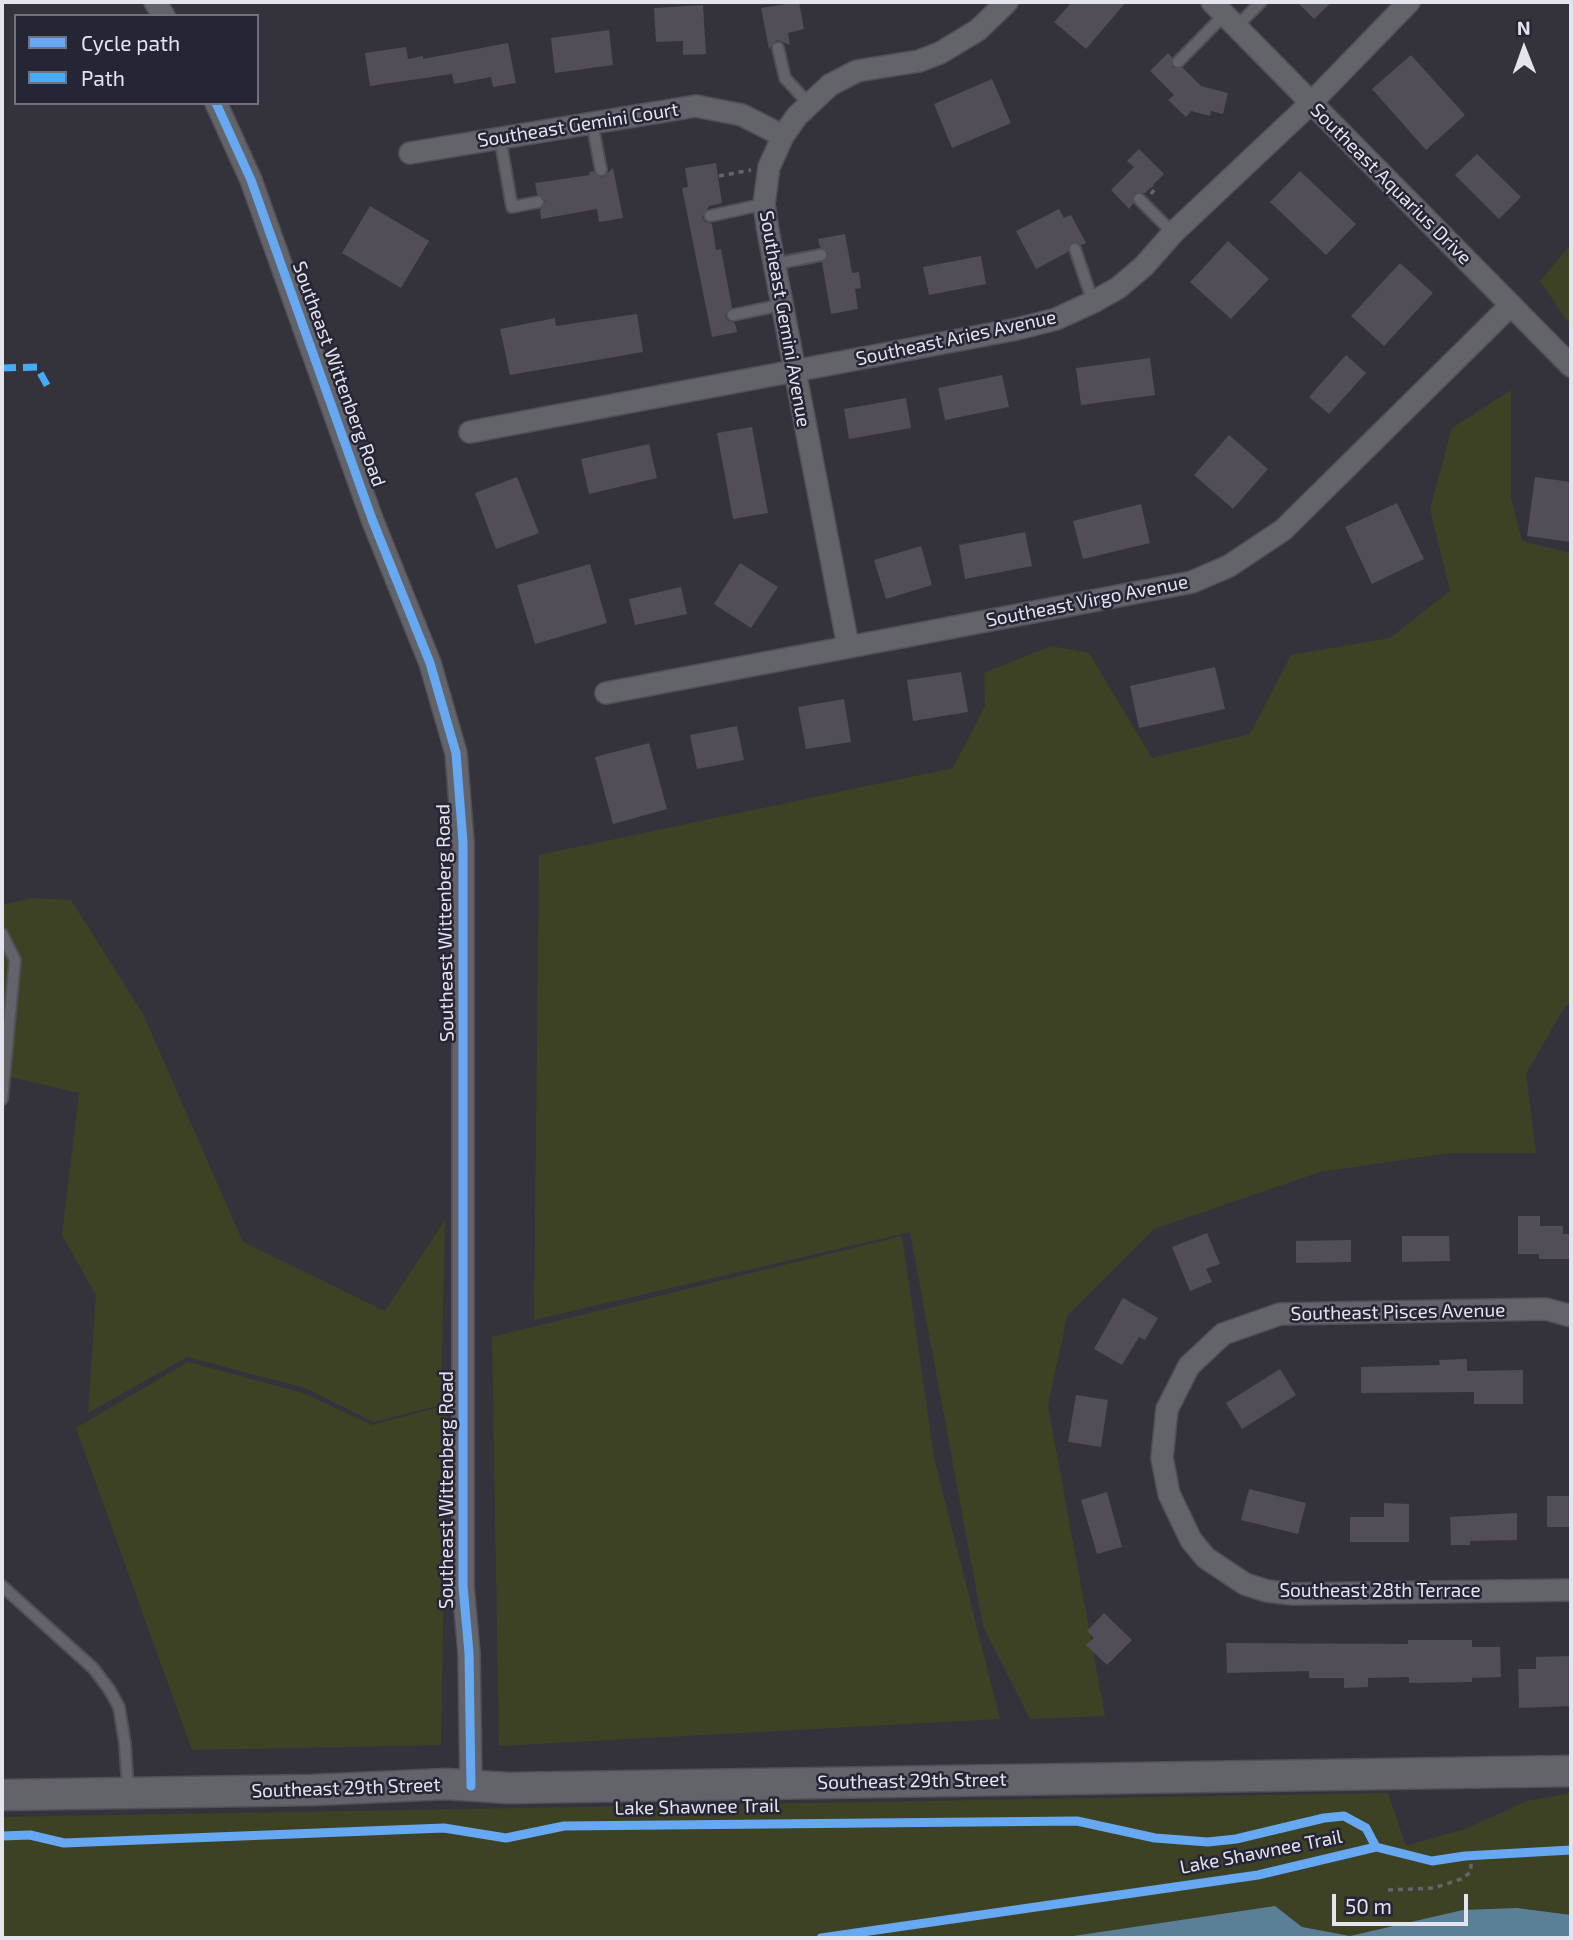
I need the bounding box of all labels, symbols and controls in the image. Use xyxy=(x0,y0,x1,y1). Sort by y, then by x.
legend xyxy=(14,14,259,105)
north arrow xyxy=(1489,14,1559,84)
text: N xyxy=(1517,16,1531,39)
text: Cycle path xyxy=(81,30,180,55)
text: Path xyxy=(81,65,125,90)
street label: Southeast Gemini Court xyxy=(476,98,680,152)
street label: Southeast Aquarius Drive xyxy=(1306,99,1476,269)
street label: Southeast Gemini Avenue xyxy=(755,209,815,429)
street label: Southeast Wittenberg Road xyxy=(288,258,390,490)
street label: Southeast Aries Avenue xyxy=(854,306,1058,370)
street label: Southeast Virgo Avenue xyxy=(984,570,1190,632)
street label: Southeast Wittenberg Road xyxy=(432,804,458,1042)
street label: Southeast Pisces Avenue xyxy=(1290,1299,1506,1325)
street label: Southeast Wittenberg Road xyxy=(436,1371,458,1609)
street label: Southeast 28th Terrace xyxy=(1279,1580,1481,1602)
street label: Southeast 29th Street xyxy=(817,1768,1007,1794)
street label: Southeast 29th Street xyxy=(251,1773,441,1803)
street label: Lake Shawnee Trail xyxy=(614,1794,780,1820)
street label: Lake Shawnee Trail xyxy=(1178,1825,1344,1879)
scale bar xyxy=(1335,1881,1472,1925)
text: 50 m xyxy=(1345,1893,1392,1918)

